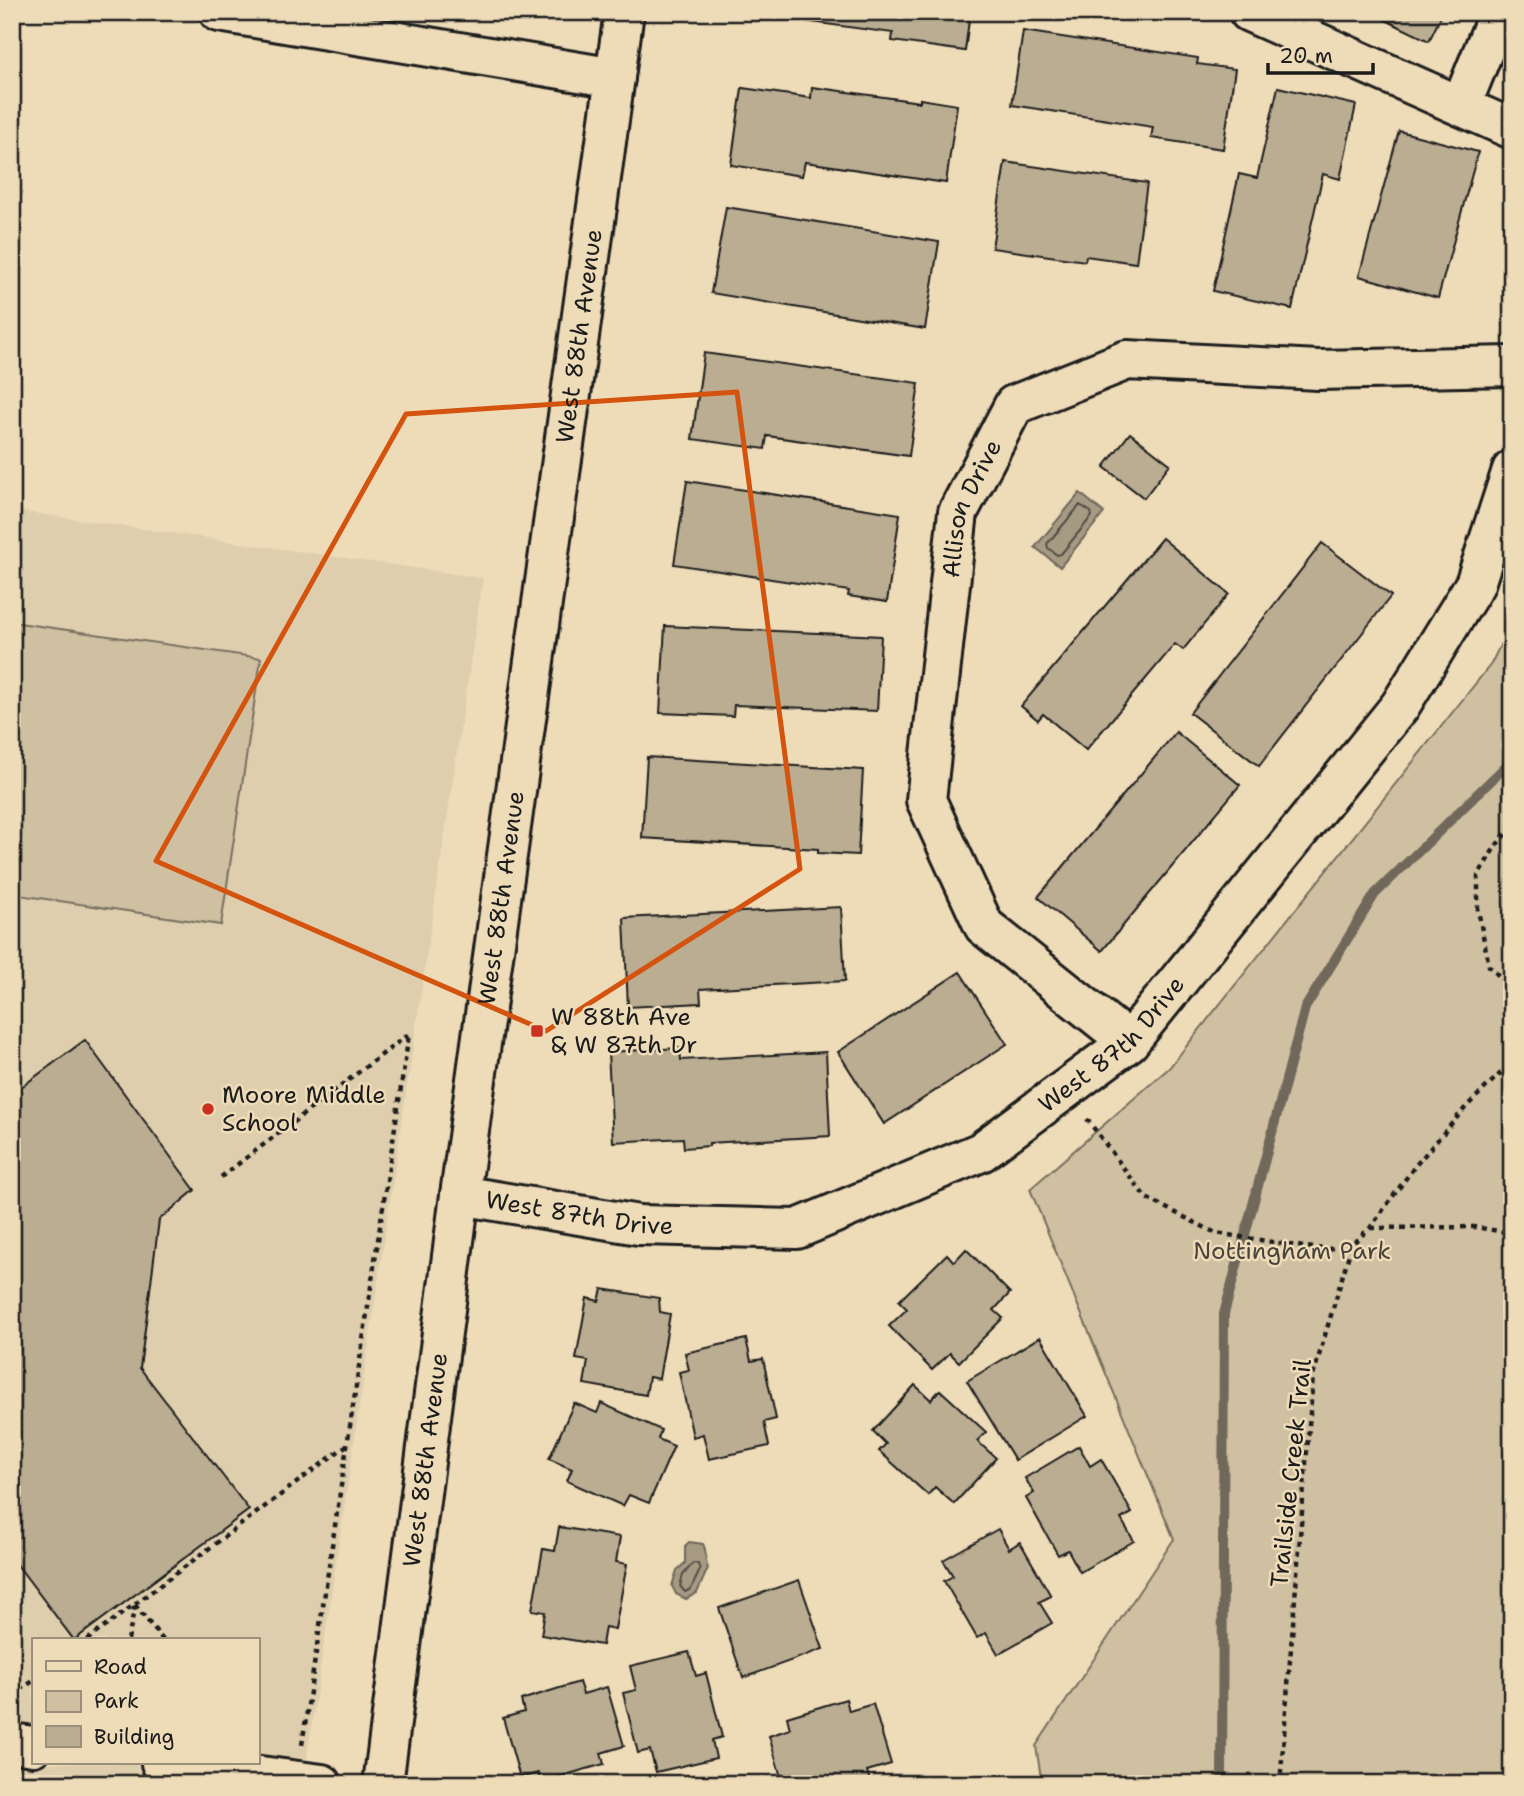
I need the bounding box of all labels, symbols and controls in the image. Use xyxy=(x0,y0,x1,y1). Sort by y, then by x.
scale bar xyxy=(1268,32,1374,76)
text: 20 m xyxy=(1279,42,1333,70)
street label: West 88th Avenue xyxy=(548,227,610,445)
street label: Allison Drive xyxy=(935,434,1009,579)
street label: West 88th Avenue xyxy=(471,789,532,1007)
street label: West 87th Drive xyxy=(1032,969,1192,1120)
place label: W 88th Ave & W 87th Dr xyxy=(551,1001,697,1061)
marker: W 88th Ave & W 87th Dr xyxy=(529,1023,545,1039)
place label: Moore Middle School xyxy=(222,1079,386,1139)
marker: Moore Middle School xyxy=(200,1101,216,1117)
street label: West 87th Drive xyxy=(483,1184,674,1242)
park label: Nottingham Park xyxy=(1193,1235,1391,1267)
street label: West 88th Avenue xyxy=(396,1351,455,1569)
street label: Trailside Creek Trail xyxy=(1263,1356,1319,1589)
legend xyxy=(32,1638,259,1764)
text: Road xyxy=(94,1653,147,1681)
text: Park xyxy=(94,1687,139,1715)
text: Building xyxy=(94,1723,174,1751)

